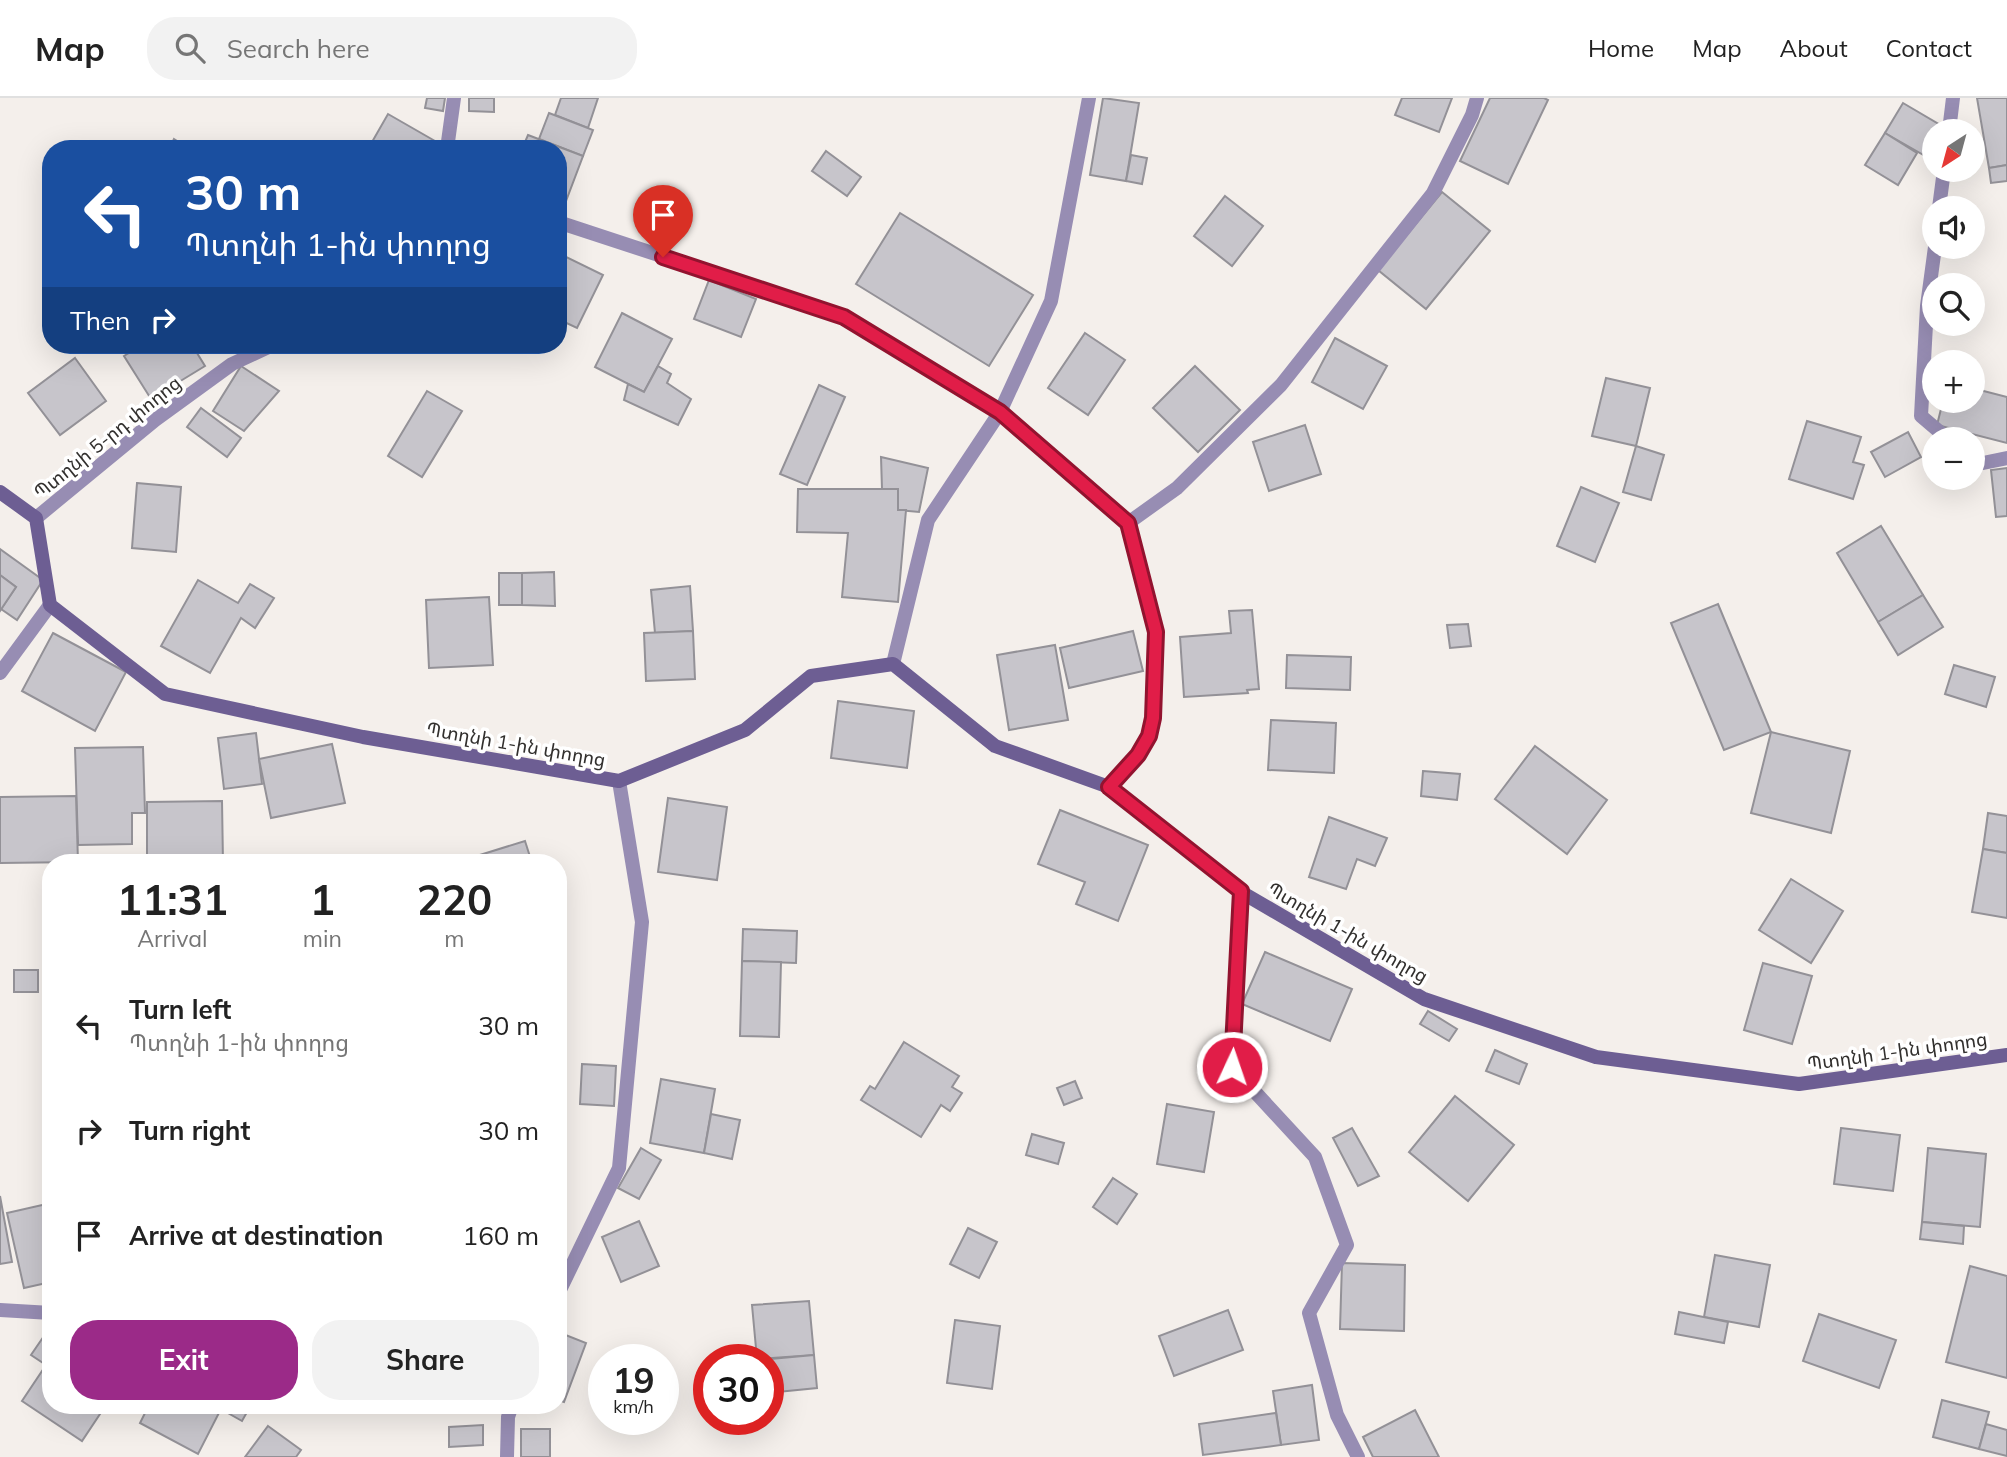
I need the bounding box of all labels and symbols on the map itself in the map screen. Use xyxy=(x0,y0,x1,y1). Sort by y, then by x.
north arrow xyxy=(1922,119,1984,182)
pin xyxy=(633,185,693,257)
street label: Պտղնի 5-րդ փողոց xyxy=(29,370,185,504)
street label: Պտղնի 1-ին փողոց xyxy=(424,716,608,772)
street label: Պտղնի 1-ին փողոց xyxy=(1263,876,1433,988)
street label: Պտղնի 1-ին փողոց xyxy=(1805,1026,1989,1076)
position arrow xyxy=(1195,1030,1269,1104)
speed limit sign: 30 xyxy=(693,1344,784,1435)

